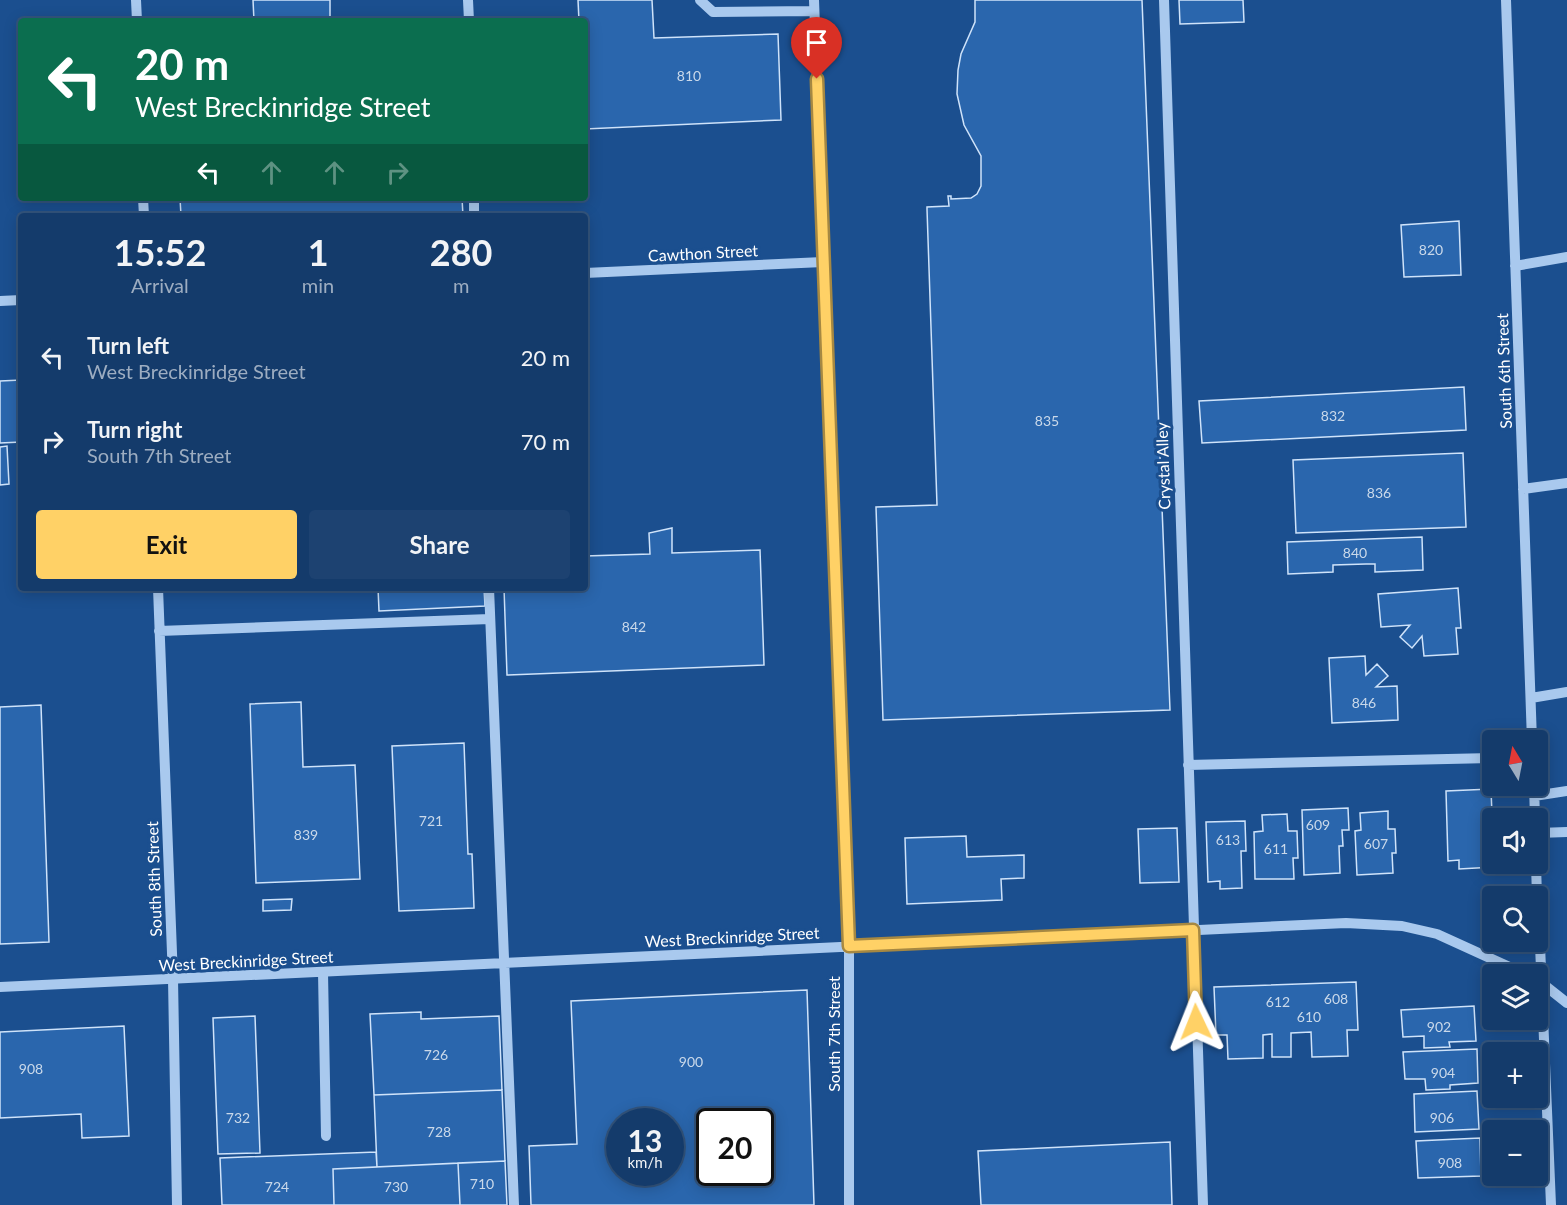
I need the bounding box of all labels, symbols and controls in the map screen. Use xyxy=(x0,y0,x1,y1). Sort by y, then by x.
pin xyxy=(791,17,842,79)
icon: arrive xyxy=(800,26,833,59)
text: 20 m xyxy=(135,39,229,89)
icon: left xyxy=(36,42,114,120)
house number: 810 xyxy=(677,67,701,84)
text: West Breckinridge Street xyxy=(135,90,430,123)
icon: left xyxy=(192,156,225,189)
icon: ahead xyxy=(255,156,288,189)
icon: ahead xyxy=(318,156,351,189)
icon: right xyxy=(381,156,414,189)
text: 15:52 xyxy=(114,230,206,274)
text: 1 xyxy=(308,230,329,274)
text: 280 xyxy=(430,230,492,274)
street label: Cawthon Street xyxy=(648,240,759,265)
house number: 820 xyxy=(1419,241,1443,258)
text: Arrival xyxy=(131,273,189,297)
text: min xyxy=(302,273,334,297)
text: m xyxy=(453,273,469,297)
street label: South 6th Street xyxy=(1492,313,1515,429)
text: Turn left xyxy=(87,332,169,359)
icon: left xyxy=(36,341,69,374)
text: 20 m xyxy=(521,344,570,371)
text: West Breckinridge Street xyxy=(87,359,306,383)
house number: 832 xyxy=(1321,407,1345,424)
house number: 835 xyxy=(1035,412,1059,429)
text: Turn right xyxy=(87,416,182,443)
street label: Crystal Alley xyxy=(1151,421,1174,510)
icon: right xyxy=(36,425,69,458)
text: 70 m xyxy=(521,428,570,455)
text: South 7th Street xyxy=(87,443,231,467)
house number: 836 xyxy=(1367,484,1391,501)
button: Exit xyxy=(36,510,297,579)
button: Share xyxy=(309,510,570,579)
house number: 840 xyxy=(1343,544,1367,561)
house number: 842 xyxy=(622,618,646,635)
house number: 846 xyxy=(1352,694,1376,711)
north arrow xyxy=(1482,730,1548,796)
map controls xyxy=(1482,730,1548,1186)
button: sound xyxy=(1482,808,1548,874)
house number: 721 xyxy=(419,812,443,829)
house number: 609 xyxy=(1306,816,1330,833)
street label: South 8th Street xyxy=(142,821,165,937)
house number: 839 xyxy=(294,826,318,843)
house number: 613 xyxy=(1216,831,1240,848)
house number: 607 xyxy=(1364,835,1388,852)
house number: 611 xyxy=(1264,840,1288,857)
button: search xyxy=(1482,886,1548,952)
street label: West Breckinridge Street xyxy=(644,922,820,951)
street label: West Breckinridge Street xyxy=(158,946,334,975)
button: layers xyxy=(1482,964,1548,1030)
street label: South 7th Street xyxy=(824,976,843,1092)
position arrow xyxy=(1164,990,1228,1054)
house number: 608 xyxy=(1324,990,1348,1007)
house number: 612 xyxy=(1266,993,1290,1010)
house number: 610 xyxy=(1297,1008,1321,1025)
house number: 902 xyxy=(1427,1018,1451,1035)
button: + xyxy=(1482,1042,1548,1108)
house number: 726 xyxy=(424,1046,448,1063)
house number: 900 xyxy=(679,1053,703,1070)
house number: 908 xyxy=(19,1060,43,1077)
house number: 904 xyxy=(1431,1064,1455,1081)
speed limit sign: 20 xyxy=(696,1108,774,1186)
house number: 732 xyxy=(226,1109,250,1126)
house number: 906 xyxy=(1430,1109,1454,1126)
button: − xyxy=(1482,1120,1548,1186)
text: 13 xyxy=(628,1122,662,1158)
house number: 728 xyxy=(427,1123,451,1140)
text: km/h xyxy=(627,1153,663,1171)
house number: 908 xyxy=(1438,1154,1462,1171)
house number: 710 xyxy=(470,1175,494,1192)
house number: 724 xyxy=(265,1178,289,1195)
house number: 730 xyxy=(384,1178,408,1195)

